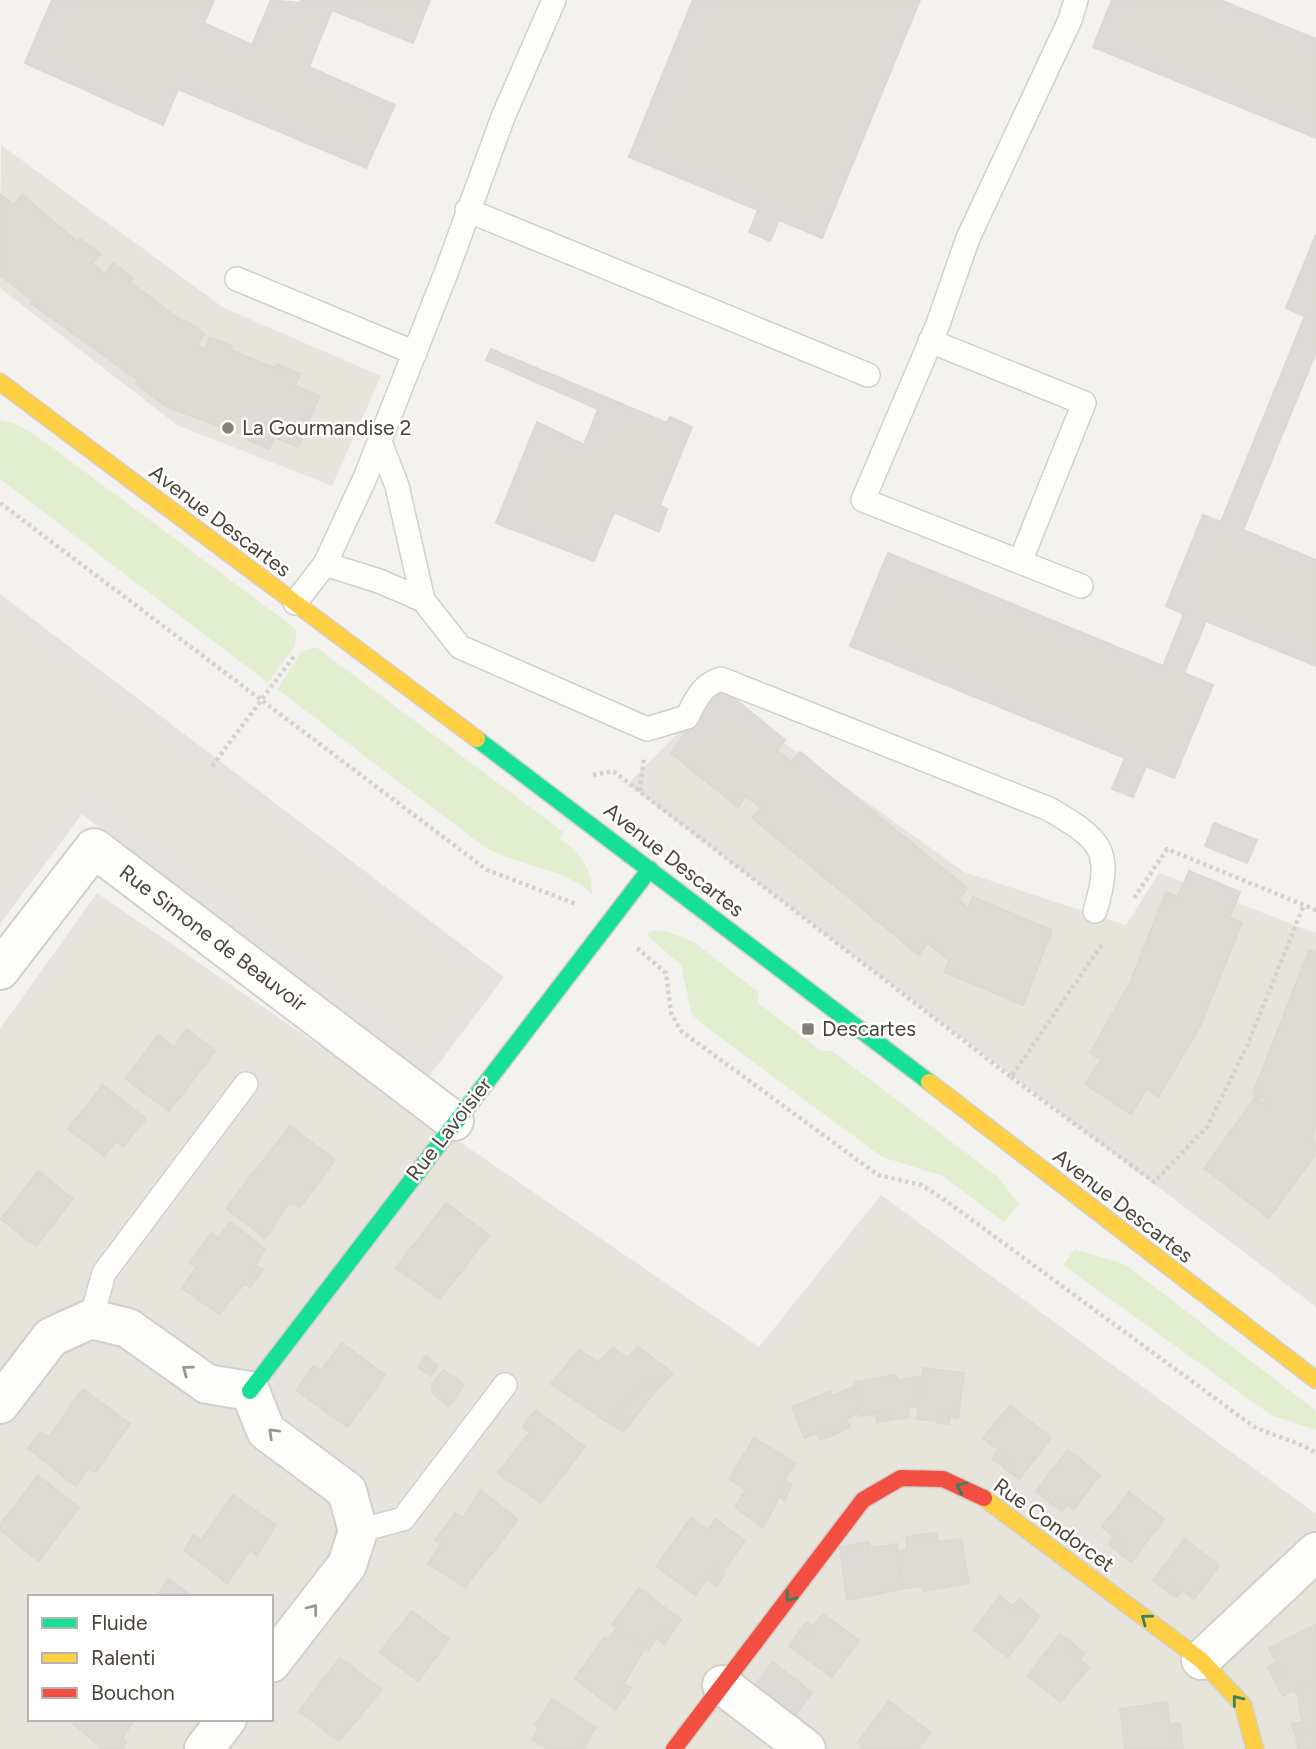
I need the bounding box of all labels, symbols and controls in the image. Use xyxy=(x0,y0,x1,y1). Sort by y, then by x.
place label: La Gourmandise 2 xyxy=(242,415,411,440)
marker: La Gourmandise 2 xyxy=(220,420,236,436)
street label: Avenue Descartes xyxy=(145,459,296,582)
street label: Avenue Descartes xyxy=(600,797,749,922)
street label: Rue Simone de Beauvoir xyxy=(115,859,312,1016)
place label: Descartes xyxy=(822,1016,916,1041)
marker: Descartes xyxy=(800,1021,816,1037)
street label: Rue Lavoisier xyxy=(401,1072,497,1185)
street label: Avenue Descartes xyxy=(1049,1143,1198,1268)
one-way arrow xyxy=(182,1366,195,1378)
one-way arrow xyxy=(268,1429,281,1442)
street label: Rue Condorcet xyxy=(989,1472,1119,1577)
one-way arrow xyxy=(956,1481,969,1495)
one-way arrow xyxy=(785,1589,798,1601)
legend xyxy=(28,1595,273,1721)
one-way arrow xyxy=(305,1605,318,1617)
text: Fluide xyxy=(91,1610,147,1635)
one-way arrow xyxy=(1141,1615,1154,1627)
text: Ralenti xyxy=(91,1645,155,1670)
text: Bouchon xyxy=(91,1680,175,1705)
one-way arrow xyxy=(1232,1695,1245,1707)

